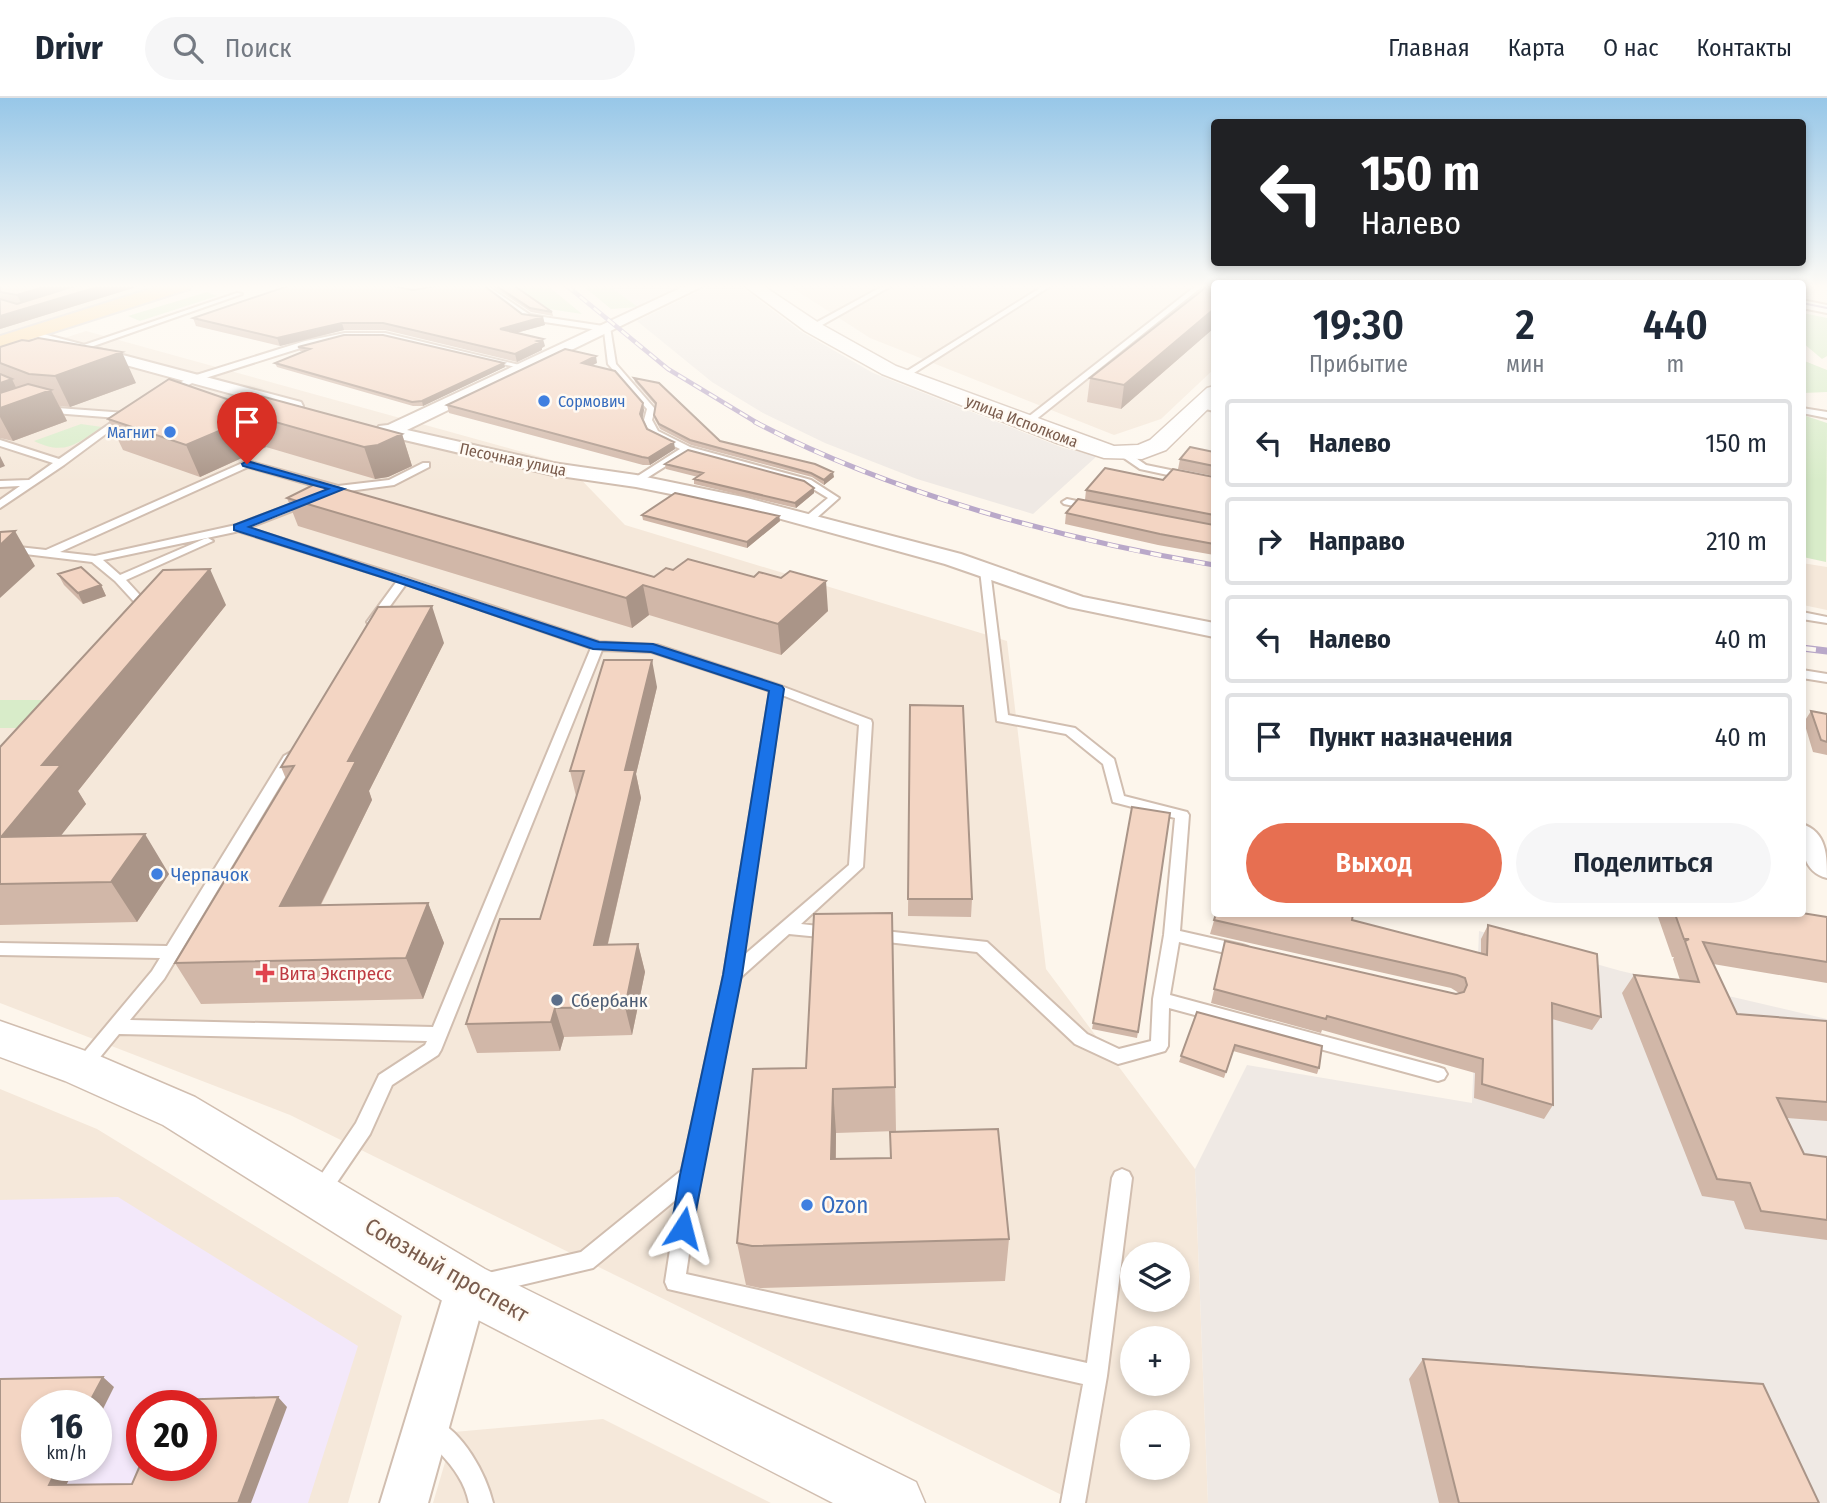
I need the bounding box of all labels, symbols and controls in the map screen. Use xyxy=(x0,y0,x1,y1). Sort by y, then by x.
search box xyxy=(145,17,635,80)
text: Drivr xyxy=(35,28,103,68)
icon: search xyxy=(169,29,207,67)
text: Поиск xyxy=(225,33,292,64)
text: Главная xyxy=(1388,34,1470,62)
text: Карта xyxy=(1508,34,1565,62)
text: О нас xyxy=(1603,34,1658,62)
text: Контакты xyxy=(1696,34,1792,62)
text: 150 m xyxy=(1361,144,1480,203)
icon: left xyxy=(1246,147,1337,238)
text: Налево xyxy=(1361,204,1461,242)
text: 19:30 xyxy=(1313,300,1404,350)
text: 2 xyxy=(1516,300,1535,350)
text: 440 xyxy=(1643,300,1708,350)
text: Прибытие xyxy=(1309,350,1408,378)
text: мин xyxy=(1506,350,1545,378)
text: m xyxy=(1666,350,1684,378)
street label: улица Исполкома xyxy=(963,391,1081,452)
pin xyxy=(217,392,277,464)
place label: Сормович xyxy=(558,392,625,411)
marker: Сормович xyxy=(536,393,552,409)
icon: arrive xyxy=(228,403,266,441)
place label: Магнит xyxy=(107,423,156,442)
marker: Магнит xyxy=(162,424,178,440)
icon: left xyxy=(1250,424,1288,462)
text: Налево xyxy=(1309,428,1391,459)
text: 150 m xyxy=(1705,428,1767,459)
street label: Песочная улица xyxy=(458,439,568,480)
icon: right xyxy=(1250,522,1288,560)
text: Направо xyxy=(1309,526,1405,557)
text: 210 m xyxy=(1706,526,1767,557)
icon: left xyxy=(1250,620,1288,658)
text: Налево xyxy=(1309,624,1391,655)
text: 40 m xyxy=(1715,624,1767,655)
icon: arrive xyxy=(1250,718,1288,756)
text: Пункт назначения xyxy=(1309,722,1513,753)
text: 40 m xyxy=(1715,722,1767,753)
button: Выход xyxy=(1246,823,1502,903)
button: Поделиться xyxy=(1516,823,1771,903)
place label: Черпачок xyxy=(171,863,249,886)
marker: Черпачок xyxy=(149,866,165,882)
place label: Вита Экспресс xyxy=(279,962,392,985)
marker: Вита Экспресс xyxy=(257,965,273,981)
place label: Сбербанк xyxy=(571,989,648,1012)
marker: Сбербанк xyxy=(549,992,565,1008)
position arrow xyxy=(646,1191,720,1265)
place label: Ozon xyxy=(821,1191,868,1219)
marker: Ozon xyxy=(799,1197,815,1213)
street label: Союзный проспект xyxy=(360,1212,535,1329)
map controls xyxy=(1120,1242,1190,1480)
button: layers xyxy=(1120,1242,1190,1312)
button: + xyxy=(1120,1326,1190,1396)
speed limit sign: 20 xyxy=(126,1390,217,1481)
text: 16 xyxy=(50,1405,83,1447)
button: − xyxy=(1120,1410,1190,1480)
text: km/h xyxy=(46,1442,87,1464)

